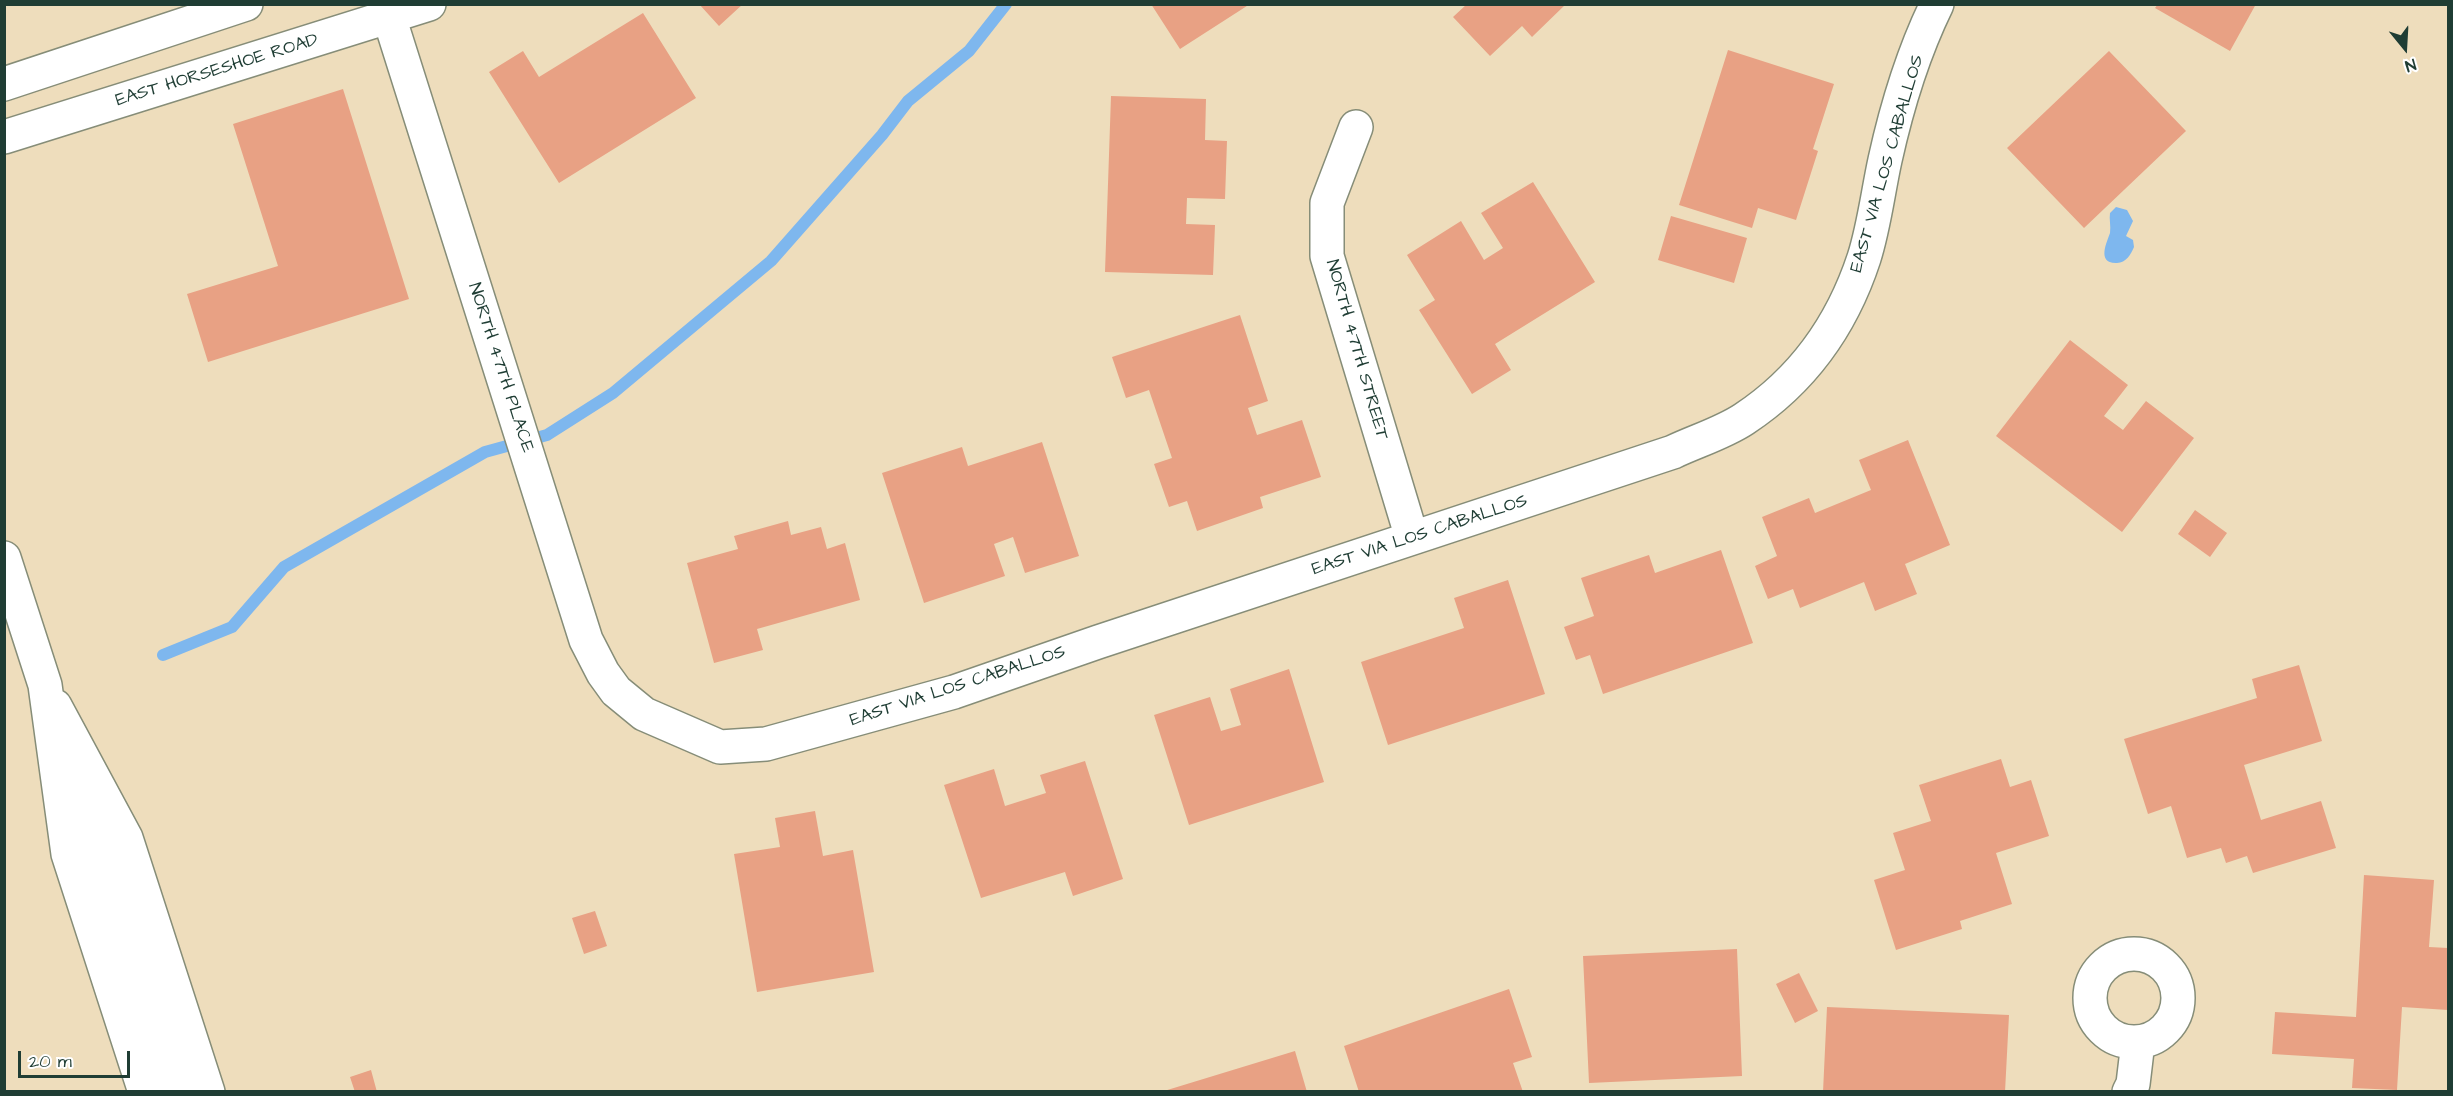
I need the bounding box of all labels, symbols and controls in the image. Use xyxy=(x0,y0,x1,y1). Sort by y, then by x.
north arrow xyxy=(2375,18,2435,78)
street label: EAST HORSESHOE ROAD xyxy=(113,30,321,112)
street label: EAST VIA LOS CABALLOS xyxy=(1847,53,1929,275)
text: N xyxy=(2402,53,2419,77)
street label: NORTH 47TH STREET xyxy=(1320,257,1392,443)
street label: NORTH 47TH PLACE xyxy=(462,280,538,456)
street label: EAST VIA LOS CABALLOS xyxy=(1309,491,1531,581)
street label: EAST VIA LOS CABALLOS xyxy=(847,642,1069,732)
scale bar xyxy=(21,1039,134,1077)
text: 20 m xyxy=(29,1049,72,1074)

